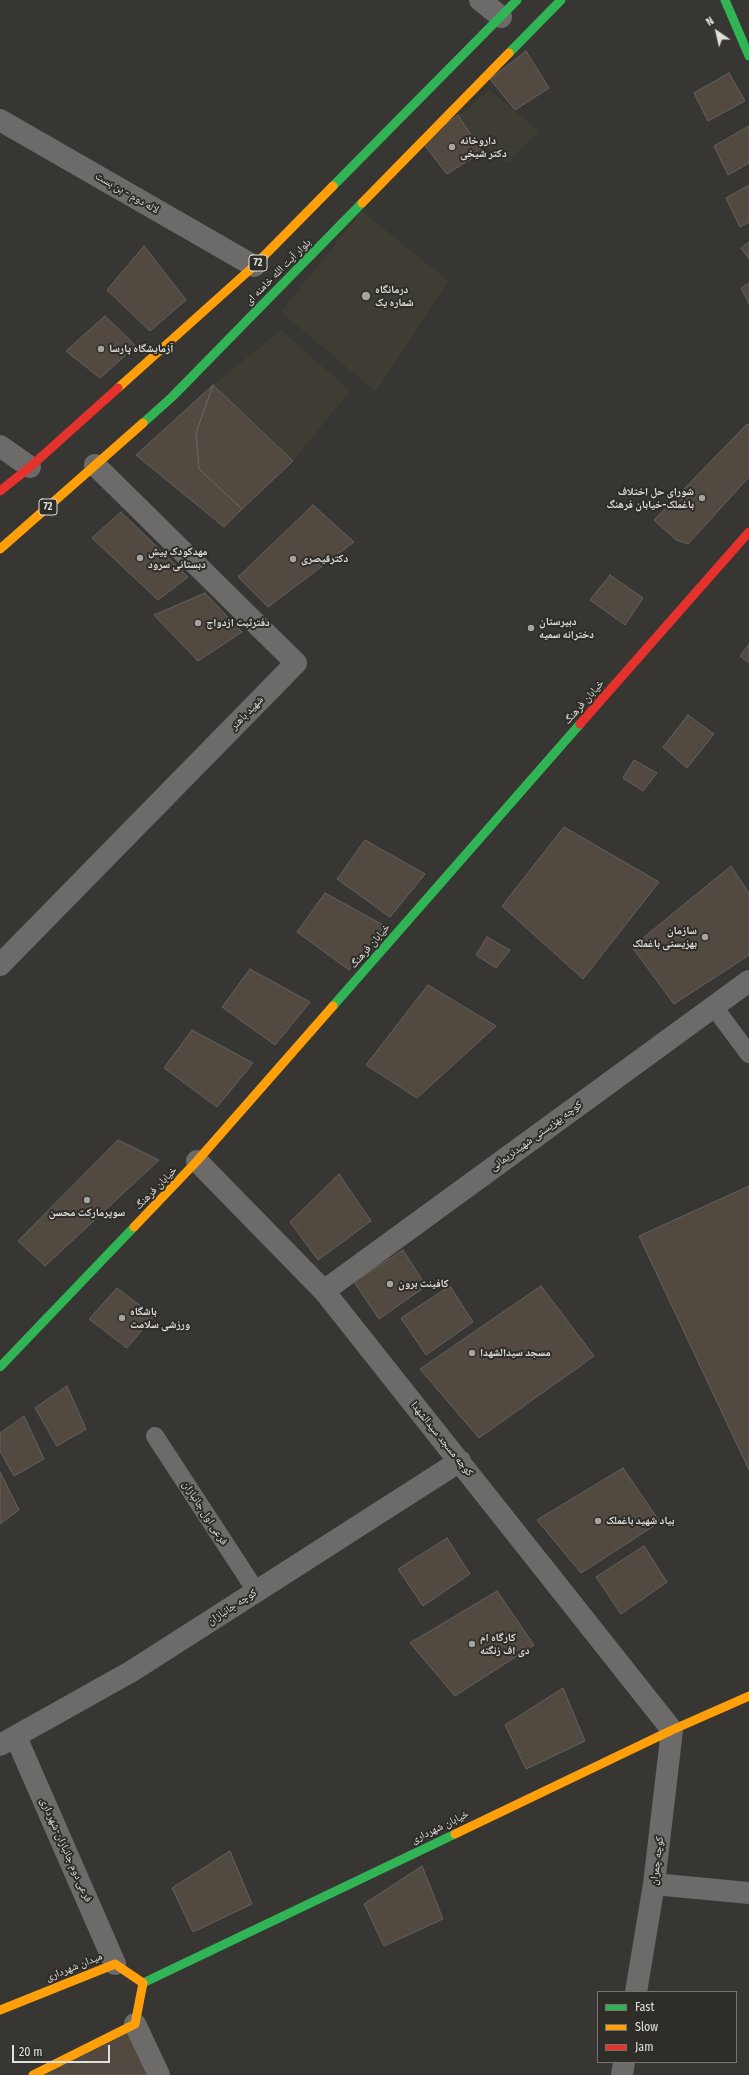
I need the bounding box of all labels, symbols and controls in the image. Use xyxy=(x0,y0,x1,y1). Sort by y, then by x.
north arrow xyxy=(697,12,737,52)
text: N xyxy=(704,14,716,29)
place label: داروخانه دکتر شیخی xyxy=(460,134,507,160)
marker: داروخانه دکتر شیخی xyxy=(447,142,457,152)
street label: لاله دوم - بن بست xyxy=(93,169,161,217)
street label: بلوار آیت الله خامنه ای xyxy=(242,236,314,308)
road number: 72 xyxy=(249,255,267,271)
place label: درمانگاه شماره یک xyxy=(375,283,414,309)
marker: درمانگاه شماره یک xyxy=(360,290,372,302)
place label: آزمایشگاه پارسا xyxy=(109,342,173,356)
marker: آزمایشگاه پارسا xyxy=(96,344,106,354)
place label: شورای حل اختلاف باغملک-خیابان فرهنگ xyxy=(607,485,694,511)
marker: شورای حل اختلاف باغملک-خیابان فرهنگ xyxy=(697,493,707,503)
road number: 72 xyxy=(39,499,57,515)
place label: مهدکودک پیش دبستانی سرود xyxy=(148,545,208,571)
place label: دکترقیصری xyxy=(301,552,348,566)
marker: مهدکودک پیش دبستانی سرود xyxy=(135,553,145,563)
marker: دکترقیصری xyxy=(288,554,298,564)
place label: دبیرستان دخترانه سمیه xyxy=(539,615,594,641)
place label: دفترثبت ازدواج xyxy=(206,616,270,630)
marker: دفترثبت ازدواج xyxy=(193,618,203,628)
marker: دبیرستان دخترانه سمیه xyxy=(526,623,536,633)
street label: خیابان فرهنگ xyxy=(561,677,607,727)
street label: شهید باهنر xyxy=(228,693,266,733)
street label: خیابان فرهنگ xyxy=(347,921,393,971)
place label: سازمان بهزیستی باغملک xyxy=(632,924,697,950)
marker: سازمان بهزیستی باغملک xyxy=(700,932,710,942)
street label: کوچه بهزیستی شهیدنریمانی xyxy=(487,1098,585,1174)
street label: خیابان فرهنگ xyxy=(132,1164,180,1212)
marker: سوپرمارکت محسن xyxy=(82,1195,92,1205)
place label: سوپرمارکت محسن xyxy=(49,1206,125,1220)
place label: کافینت برون xyxy=(398,1277,449,1291)
marker: کافینت برون xyxy=(385,1279,395,1289)
place label: باشگاه ورزشی سلامت xyxy=(130,1305,190,1331)
marker: باشگاه ورزشی سلامت xyxy=(117,1313,127,1323)
place label: مسجد سیدالشهدا xyxy=(480,1346,551,1360)
marker: مسجد سیدالشهدا xyxy=(467,1348,477,1358)
street label: کوچه مسجد سیدالشهدا xyxy=(408,1399,476,1479)
street label: فرعی اول جانبازان xyxy=(179,1478,231,1548)
place label: بیاد شهید باغملک xyxy=(606,1514,674,1528)
marker: بیاد شهید باغملک xyxy=(593,1516,603,1526)
street label: کوچه جانبازان xyxy=(205,1586,259,1628)
place label: کارگاه ام دی اف زنگنه xyxy=(480,1631,529,1657)
marker: کارگاه ام دی اف زنگنه xyxy=(467,1639,477,1649)
street label: فرعی دوم جانبازان-شهرداری xyxy=(37,1796,95,1904)
street label: خیابان شهرداری xyxy=(409,1807,471,1847)
street label: کوچه چمران xyxy=(647,1836,667,1886)
street label: میدان شهرداری xyxy=(44,1950,104,1984)
legend xyxy=(597,1991,737,2063)
text: Fast xyxy=(635,2000,654,2014)
text: Slow xyxy=(635,2020,658,2034)
scale bar xyxy=(14,2037,112,2063)
text: Jam xyxy=(635,2040,653,2054)
text: 20 m xyxy=(19,2045,43,2059)

